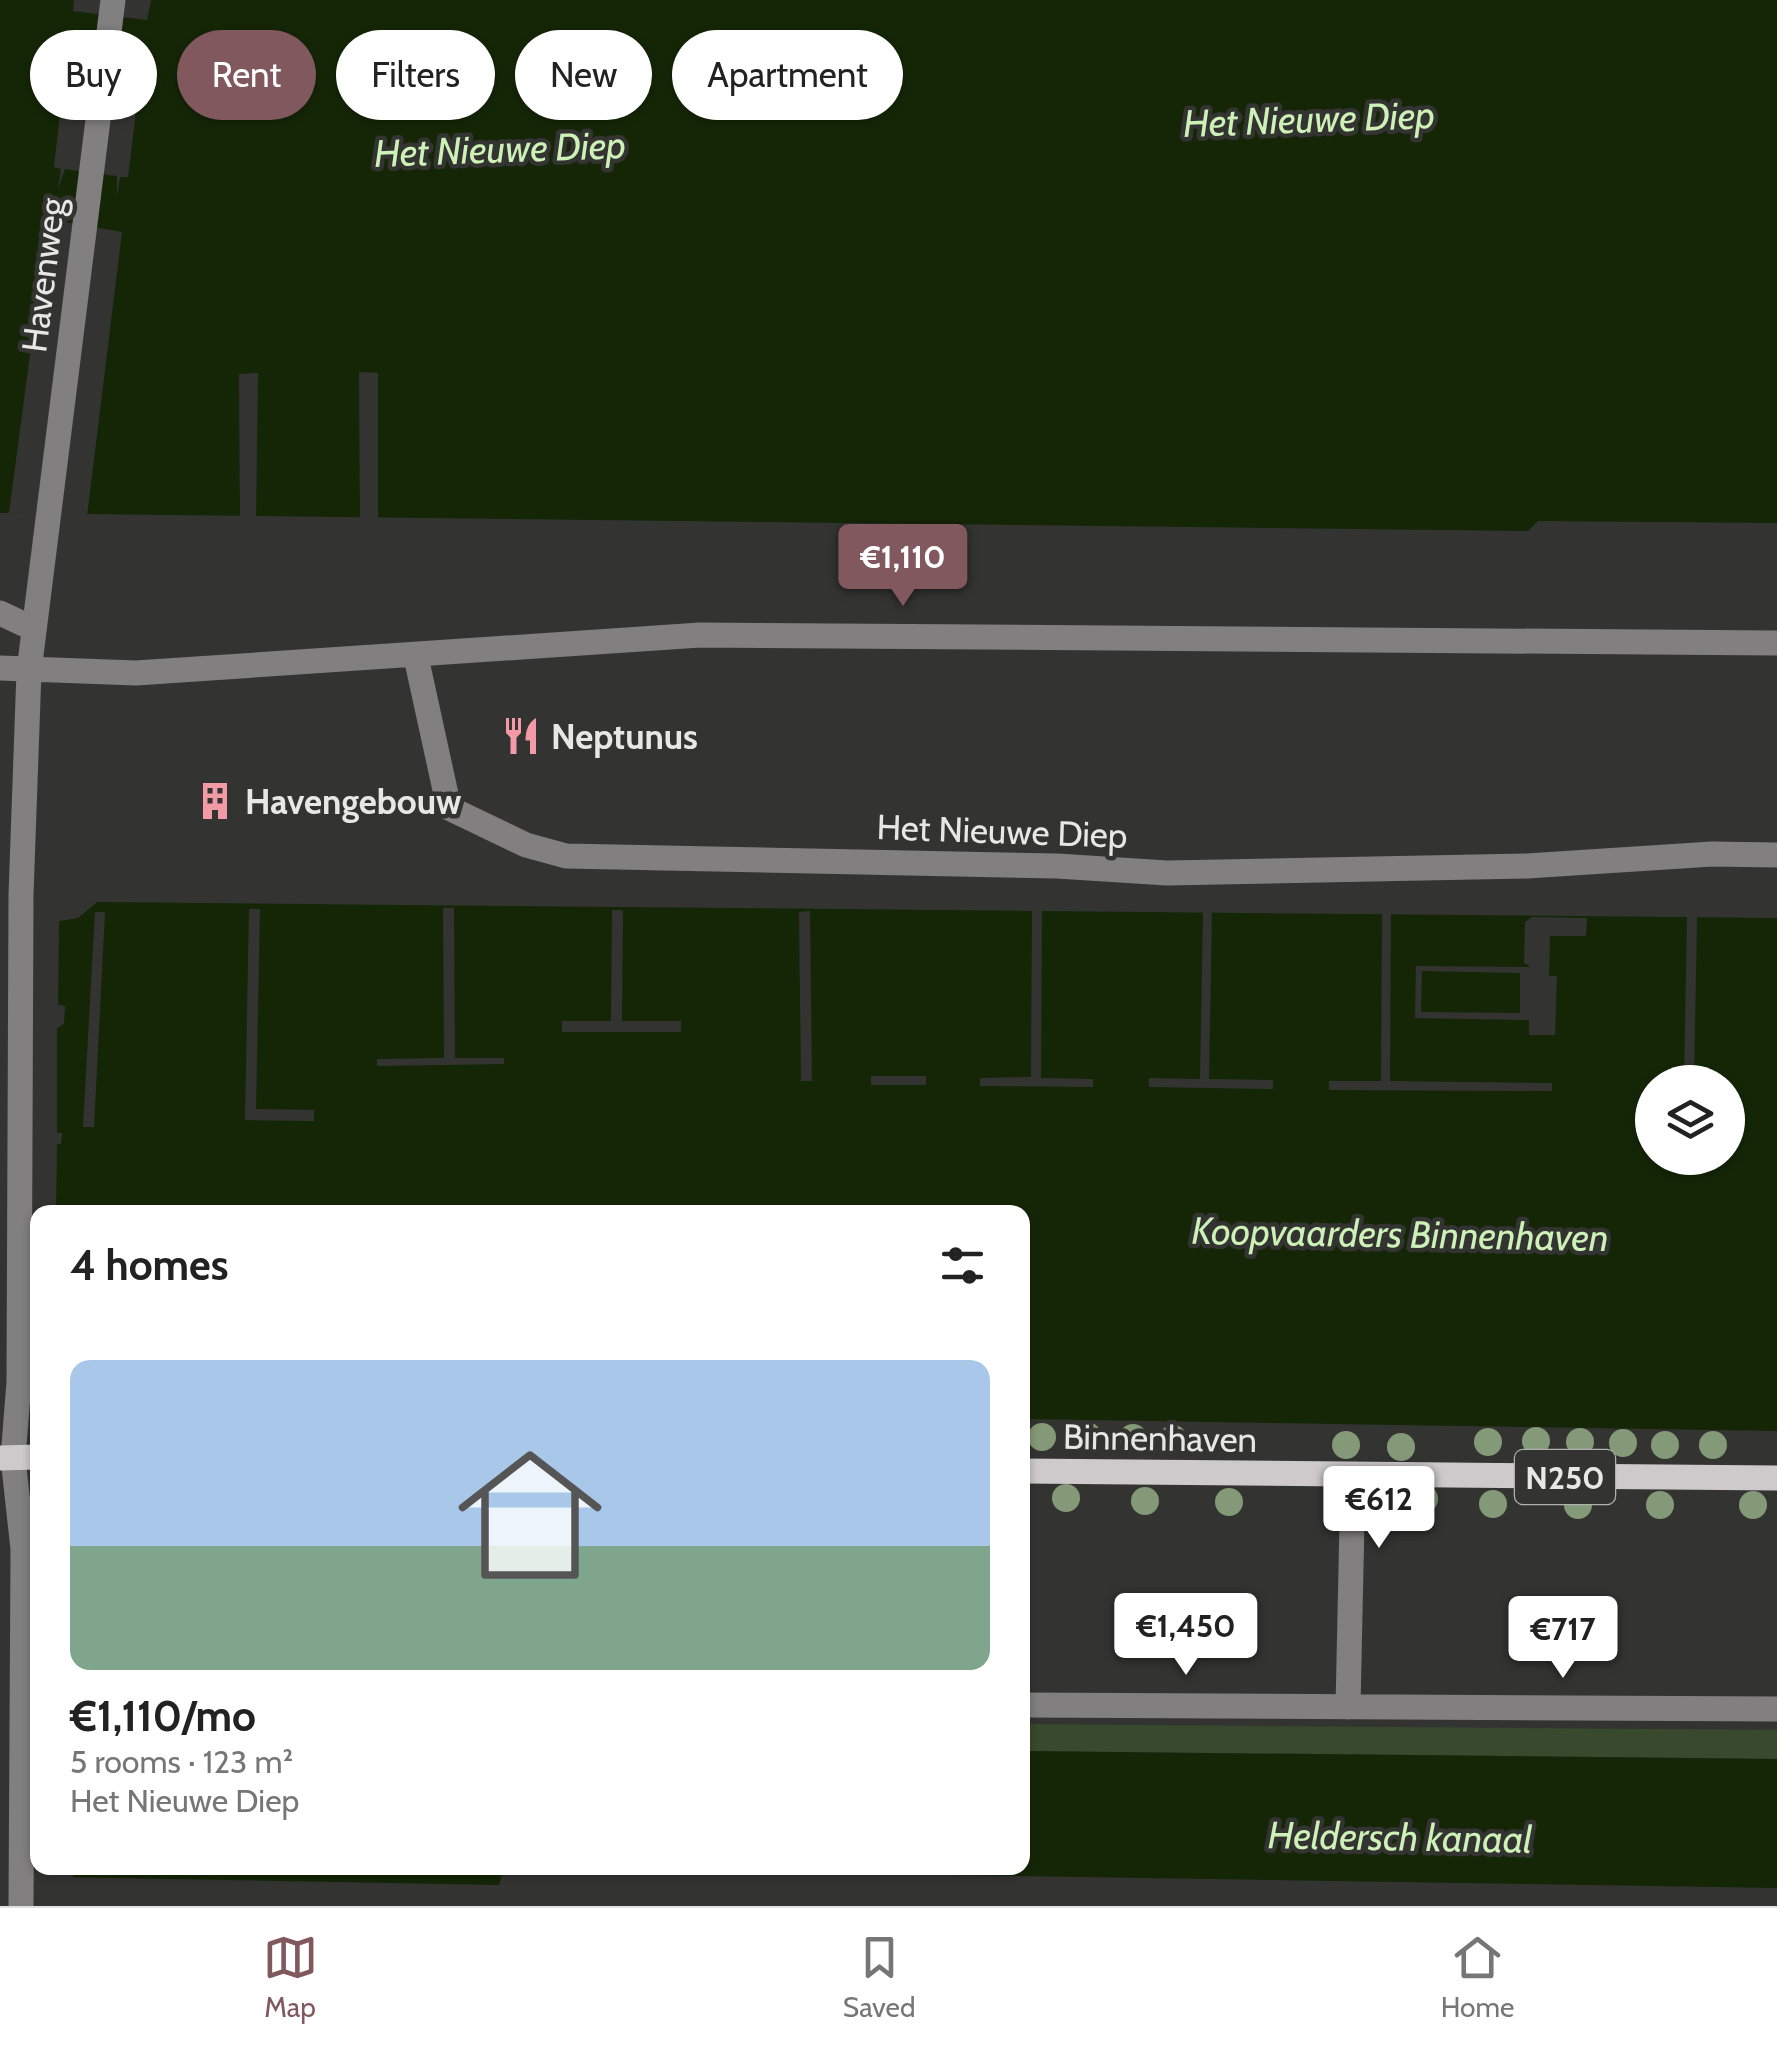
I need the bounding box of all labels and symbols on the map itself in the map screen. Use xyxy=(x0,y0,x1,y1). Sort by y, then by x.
water label: Het Nieuwe Diep xyxy=(1182,91,1436,147)
water label: Het Nieuwe Diep xyxy=(373,121,627,177)
street label: Havenweg xyxy=(12,195,74,355)
pin: €1,110 xyxy=(822,524,984,609)
restaurant icon: Neptunus xyxy=(500,715,542,757)
place label: Neptunus xyxy=(551,715,698,758)
building icon: Havengebouw xyxy=(194,780,236,822)
place label: Havengebouw xyxy=(245,780,462,823)
street label: Het Nieuwe Diep xyxy=(876,805,1128,857)
water label: Koopvaarders Binnenhaven xyxy=(1191,1207,1609,1261)
street label: Binnenhaven xyxy=(1063,1415,1257,1461)
road number: N250 xyxy=(1515,1450,1615,1504)
pin: €612 xyxy=(1320,1466,1438,1551)
pin: €1,450 xyxy=(1105,1593,1267,1678)
pin: €717 xyxy=(1504,1596,1622,1681)
water label: Heldersch kanaal xyxy=(1267,1811,1533,1863)

